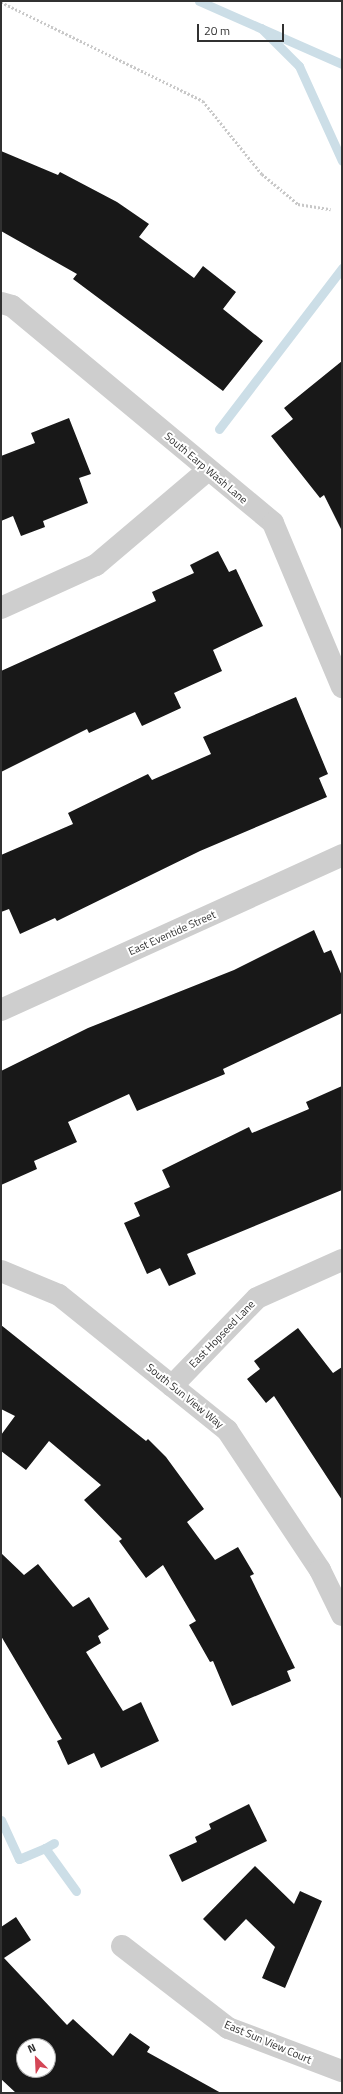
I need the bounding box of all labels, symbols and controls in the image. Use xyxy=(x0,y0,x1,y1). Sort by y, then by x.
scale bar xyxy=(199,16,286,42)
text: 20 m xyxy=(204,21,230,40)
street label: South Earp Wash Lane xyxy=(162,429,250,507)
street label: East Eventide Street xyxy=(126,908,218,958)
street label: East Hopseed Lane xyxy=(186,1298,258,1370)
street label: South Sun View Way xyxy=(144,1361,226,1431)
street label: East Sun View Court xyxy=(222,2018,314,2066)
north arrow xyxy=(16,2038,56,2078)
text: N xyxy=(25,2039,38,2057)

